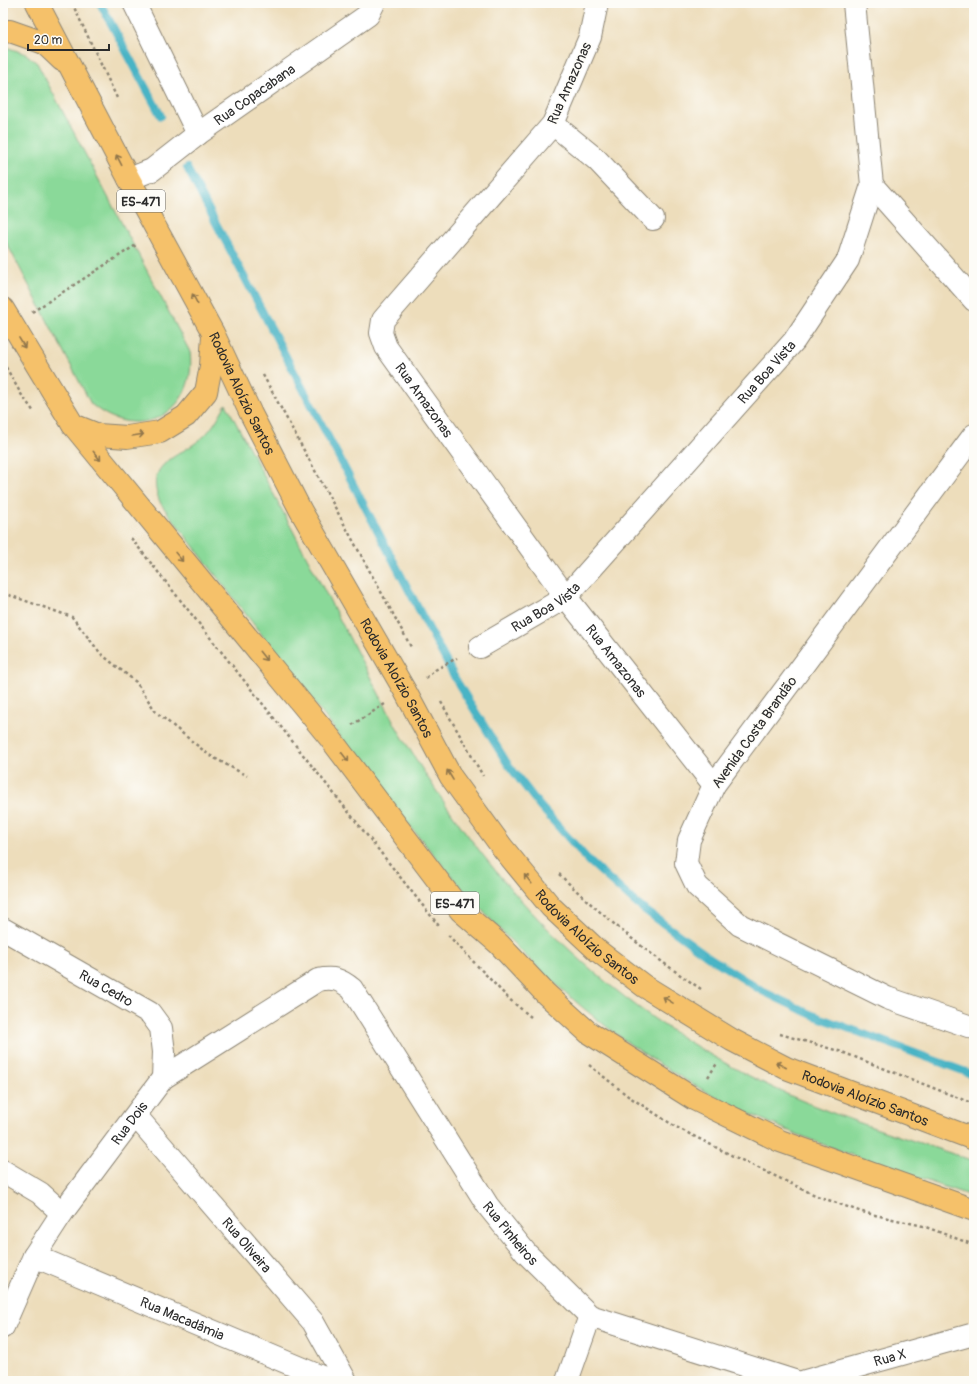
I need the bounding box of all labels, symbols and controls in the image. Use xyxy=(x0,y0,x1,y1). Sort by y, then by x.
scale bar xyxy=(28,26,109,52)
text: 20 m xyxy=(34,33,63,48)
street label: Rua Amazonas xyxy=(544,39,595,127)
street label: Rua Copacabana xyxy=(211,61,299,129)
one-way arrow xyxy=(115,155,122,167)
road number: ES-471 xyxy=(117,190,165,212)
one-way arrow xyxy=(190,293,198,305)
street label: Rodovia Aloízio Santos xyxy=(205,330,279,458)
one-way arrow xyxy=(19,337,27,349)
street label: Rua Boa Vista xyxy=(734,337,800,407)
street label: Rua Amazonas xyxy=(391,360,457,441)
one-way arrow xyxy=(131,431,144,439)
one-way arrow xyxy=(93,450,101,461)
one-way arrow xyxy=(175,551,184,562)
street label: Rua Boa Vista xyxy=(508,579,584,636)
street label: Rodovia Aloízio Santos xyxy=(356,616,437,741)
street label: Rua Amazonas xyxy=(582,621,650,701)
one-way arrow xyxy=(258,651,267,662)
street label: Avenida Costa Brandão xyxy=(708,673,801,792)
one-way arrow xyxy=(340,752,349,763)
one-way arrow xyxy=(446,769,454,781)
one-way arrow xyxy=(524,873,533,884)
street label: Rodovia Aloízio Santos xyxy=(531,886,643,989)
road number: ES-471 xyxy=(431,892,479,914)
street label: Rua Cedro xyxy=(76,966,136,1011)
one-way arrow xyxy=(662,996,674,1004)
one-way arrow xyxy=(775,1061,787,1068)
street label: Rodovia Aloízio Santos xyxy=(799,1067,931,1130)
street label: Rua Dois xyxy=(108,1098,152,1148)
street label: Rua Pinheiros xyxy=(479,1198,542,1269)
street label: Rua Oliveira xyxy=(218,1214,275,1276)
street label: Rua Macadâmia xyxy=(138,1294,227,1344)
street label: Rua X xyxy=(872,1345,908,1370)

